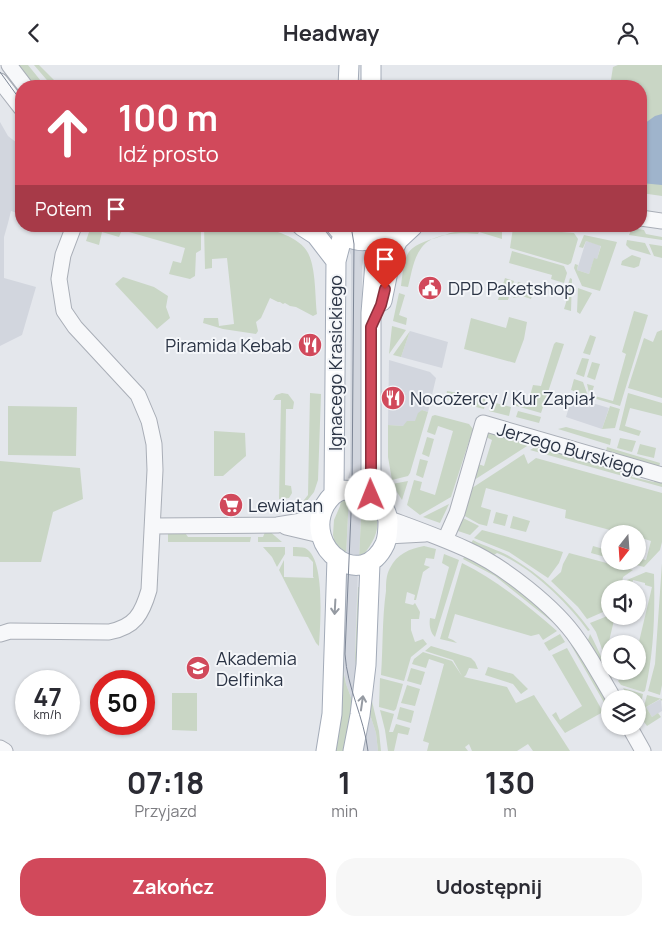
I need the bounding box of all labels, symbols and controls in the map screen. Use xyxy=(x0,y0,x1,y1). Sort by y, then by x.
text: Headway xyxy=(283,18,379,48)
icon: back xyxy=(20,19,48,47)
icon: person xyxy=(614,19,642,47)
text: 100 m xyxy=(118,94,218,142)
icon: ahead xyxy=(35,100,100,165)
text: Idź prosto xyxy=(118,139,219,169)
icon: arrive xyxy=(102,195,130,223)
text: Potem xyxy=(35,196,92,222)
pin xyxy=(364,238,406,289)
icon: arrive xyxy=(371,245,399,273)
street label: Ignacego Krasickiego xyxy=(323,275,347,451)
public building icon: DPD Paketshop xyxy=(417,275,443,301)
place label: DPD Paketshop xyxy=(448,276,575,300)
restaurant icon: Piramida Kebab xyxy=(297,332,323,358)
place label: Piramida Kebab xyxy=(165,333,292,357)
restaurant icon: Nocożercy / Kur Zapiał xyxy=(380,385,406,411)
place label: Nocożercy / Kur Zapiał xyxy=(410,386,596,410)
street label: Jerzego Burskiego xyxy=(495,417,647,481)
position arrow xyxy=(344,468,396,520)
supermarket icon: Lewiatan xyxy=(218,492,244,518)
place label: Lewiatan xyxy=(248,493,323,517)
north arrow xyxy=(601,525,646,570)
map controls xyxy=(601,525,646,735)
button: sound xyxy=(601,580,646,625)
one-way arrow xyxy=(330,599,339,615)
button: search xyxy=(601,635,646,680)
place label: Akademia Delfinka xyxy=(216,646,297,691)
school or university icon: Akademia Delfinka xyxy=(185,655,211,681)
speed limit sign: 50 xyxy=(90,670,155,735)
text: 47 xyxy=(33,679,62,714)
button: layers xyxy=(601,690,646,735)
one-way arrow xyxy=(357,695,367,711)
text: km/h xyxy=(34,706,61,723)
text: 07:18 xyxy=(127,762,204,803)
text: 1 xyxy=(338,762,351,803)
text: 130 xyxy=(485,762,535,803)
text: Przyjazd xyxy=(134,800,197,822)
text: min xyxy=(331,800,358,822)
text: m xyxy=(503,800,517,822)
button: Zakończ xyxy=(20,858,326,916)
button: Udostępnij xyxy=(336,858,642,916)

